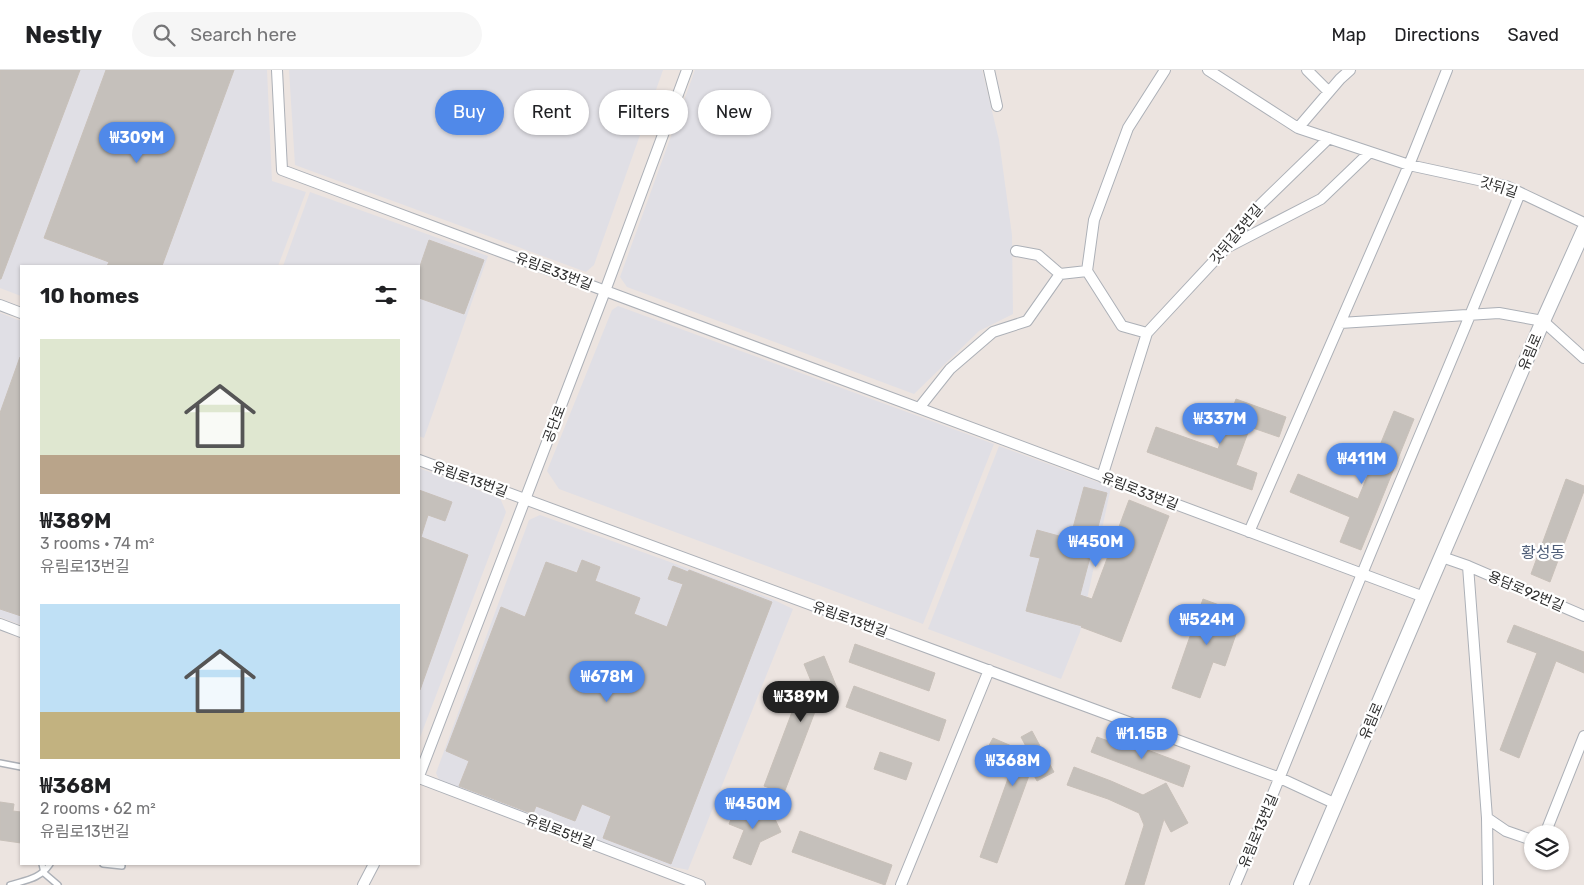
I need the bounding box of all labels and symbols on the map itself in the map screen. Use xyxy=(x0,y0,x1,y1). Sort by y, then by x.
pin: ₩309M xyxy=(102,122,172,164)
street label: 갓뒤길 xyxy=(1478,173,1520,202)
street label: 갓뒤길3번길 xyxy=(1206,201,1266,268)
street label: 유림로33번길 xyxy=(513,249,595,294)
street label: 유림로 xyxy=(1515,331,1546,373)
pin: ₩337M xyxy=(1185,402,1255,445)
street label: 공단로 xyxy=(540,403,569,445)
pin: ₩411M xyxy=(1327,442,1397,485)
street label: 유림로13번길 xyxy=(430,458,510,501)
street label: 유림로33번길 xyxy=(1099,469,1181,514)
pin: ₩450M xyxy=(1061,526,1131,568)
district label: 황성동 xyxy=(1521,543,1565,562)
street label: 용담로92번길 xyxy=(1485,568,1566,615)
street label: 유림로13번길 xyxy=(810,598,890,641)
pin: ₩524M xyxy=(1172,604,1242,646)
pin: ₩678M xyxy=(572,660,642,703)
pin: ₩389M xyxy=(766,680,836,723)
street label: 유림로 xyxy=(1356,700,1387,742)
pin: ₩1.15B xyxy=(1101,718,1183,760)
pin: ₩368M xyxy=(978,744,1048,787)
pin: ₩450M xyxy=(718,788,788,830)
street label: 유림로13번길 xyxy=(1235,792,1282,871)
street label: 유림로5번길 xyxy=(523,811,597,852)

